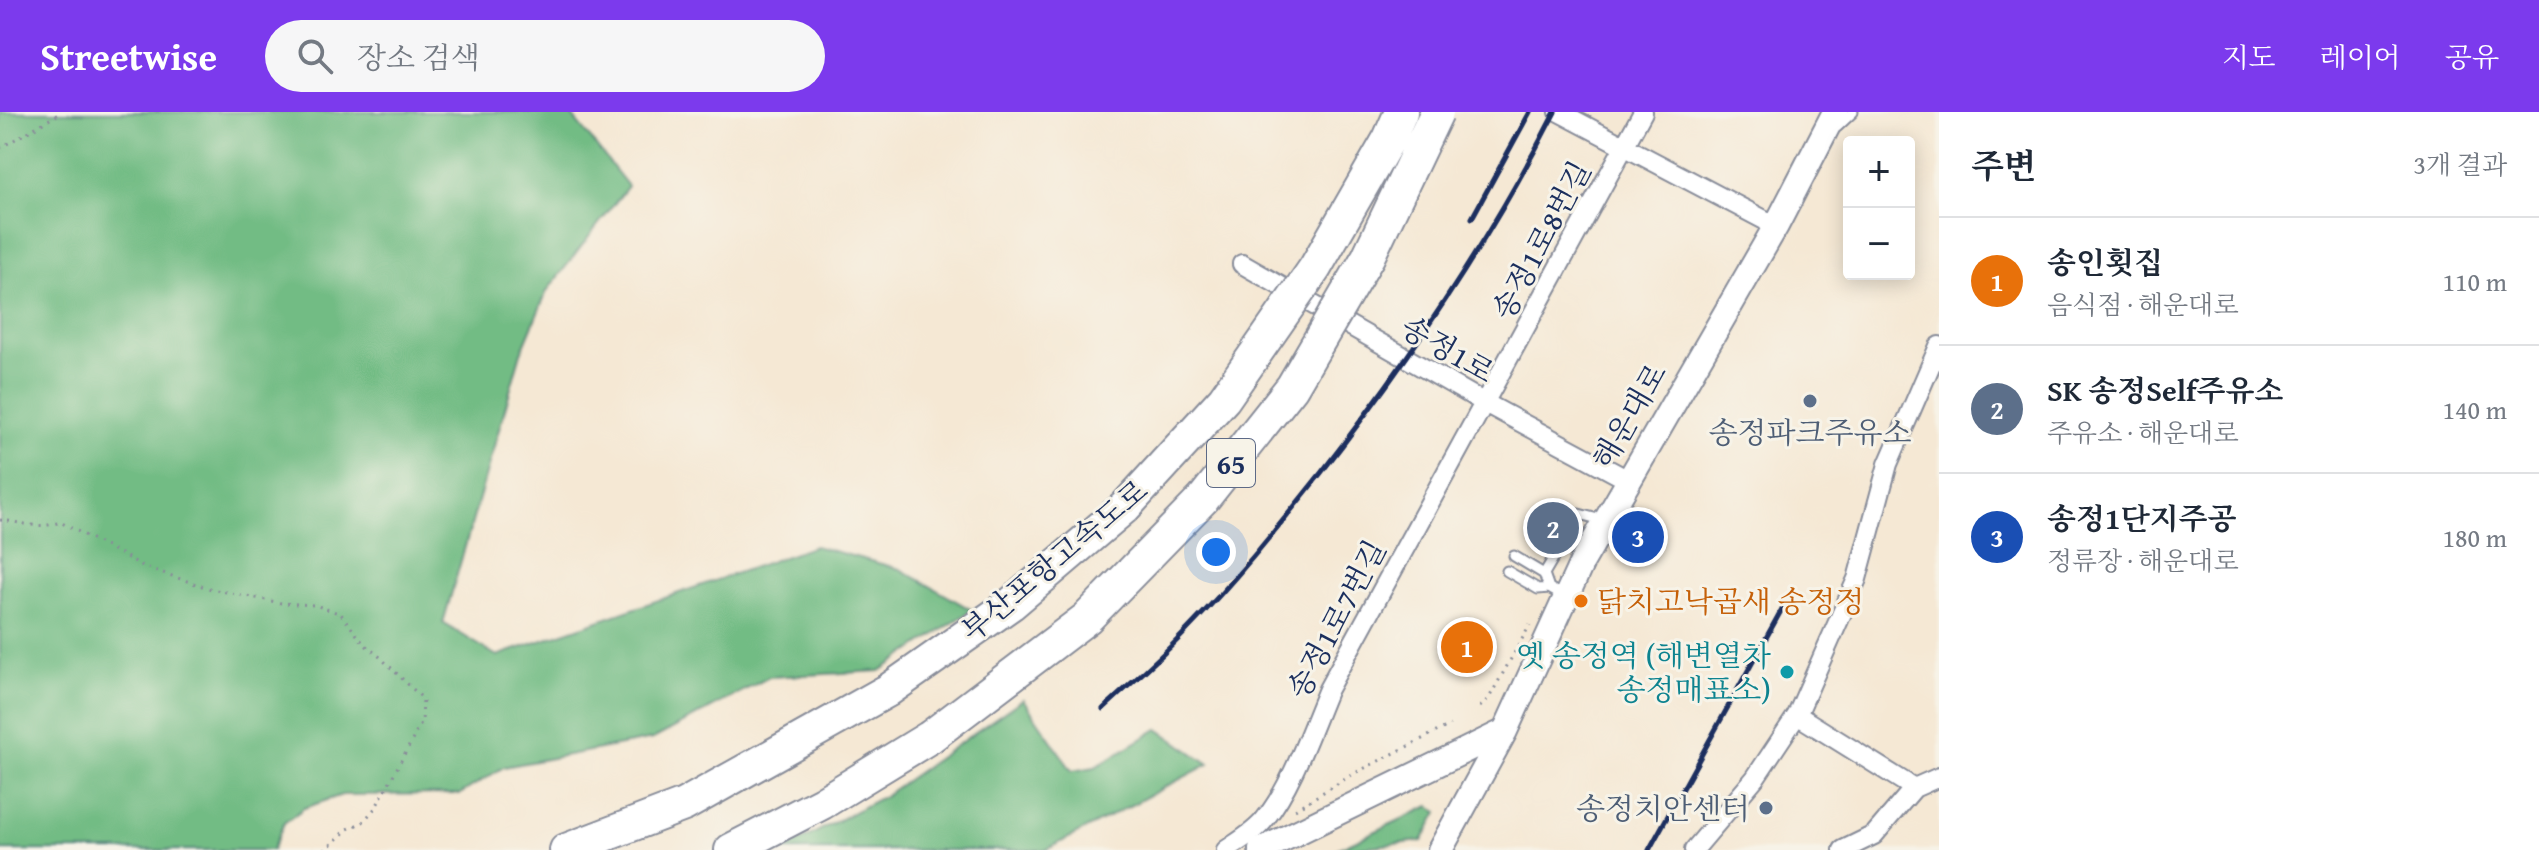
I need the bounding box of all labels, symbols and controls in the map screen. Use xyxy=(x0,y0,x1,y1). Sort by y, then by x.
search box xyxy=(265,20,825,92)
text: Streetwise xyxy=(40,28,217,84)
icon: search xyxy=(293,34,337,78)
text: 장소 검색 xyxy=(357,35,480,79)
text: 지도 xyxy=(2222,36,2276,77)
text: 레이어 xyxy=(2320,36,2401,77)
text: 공유 xyxy=(2445,36,2499,77)
map controls xyxy=(1843,136,1915,280)
button: + xyxy=(1843,136,1915,208)
text: 주변 xyxy=(1971,141,2037,190)
text: 3개 결과 xyxy=(2413,145,2507,184)
street label: 송정1로8번길 xyxy=(1481,153,1601,327)
button: − xyxy=(1843,208,1915,280)
text: 송인횟집 xyxy=(2047,240,2163,284)
text: 1 xyxy=(1990,262,2004,301)
text: 110 m xyxy=(2442,262,2507,301)
text: 음식점 · 해운대로 xyxy=(2047,285,2239,324)
street label: 송정1로 xyxy=(1393,305,1503,393)
street label: 해운대로 xyxy=(1581,355,1677,477)
text: SK 송정Self주유소 xyxy=(2047,368,2283,412)
text: 2 xyxy=(1990,390,2004,429)
text: 140 m xyxy=(2442,390,2507,429)
marker: 송정파크주유소 xyxy=(1801,392,1819,410)
place label: 송정파크주유소 xyxy=(1709,410,1911,454)
text: 주유소 · 해운대로 xyxy=(2047,413,2239,452)
road number: 65 xyxy=(1207,439,1255,487)
street label: 부산포항고속도로 xyxy=(951,469,1157,651)
text: 송정1단지주공 xyxy=(2047,496,2236,540)
pin: 2 xyxy=(1527,498,1579,558)
pin: 3 xyxy=(1612,507,1664,567)
text: 3 xyxy=(1990,518,2004,557)
text: 180 m xyxy=(2442,518,2507,557)
your location xyxy=(1196,532,1236,572)
street label: 송정1로7번길 xyxy=(1276,532,1396,706)
text: 정류장 · 해운대로 xyxy=(2047,541,2239,580)
place label: 닭치고낙곱새 송정정 xyxy=(1597,579,1864,623)
marker: 닭치고낙곱새 송정정 xyxy=(1572,592,1590,610)
pin: 1 xyxy=(1441,617,1493,677)
place label: 옛 송정역 (해변열차 송정매표소) xyxy=(1516,633,1771,711)
marker: 옛 송정역 (해변열차 송정매표소) xyxy=(1778,663,1796,681)
place label: 송정치안센터 xyxy=(1576,786,1750,830)
marker: 송정치안센터 xyxy=(1757,799,1775,817)

